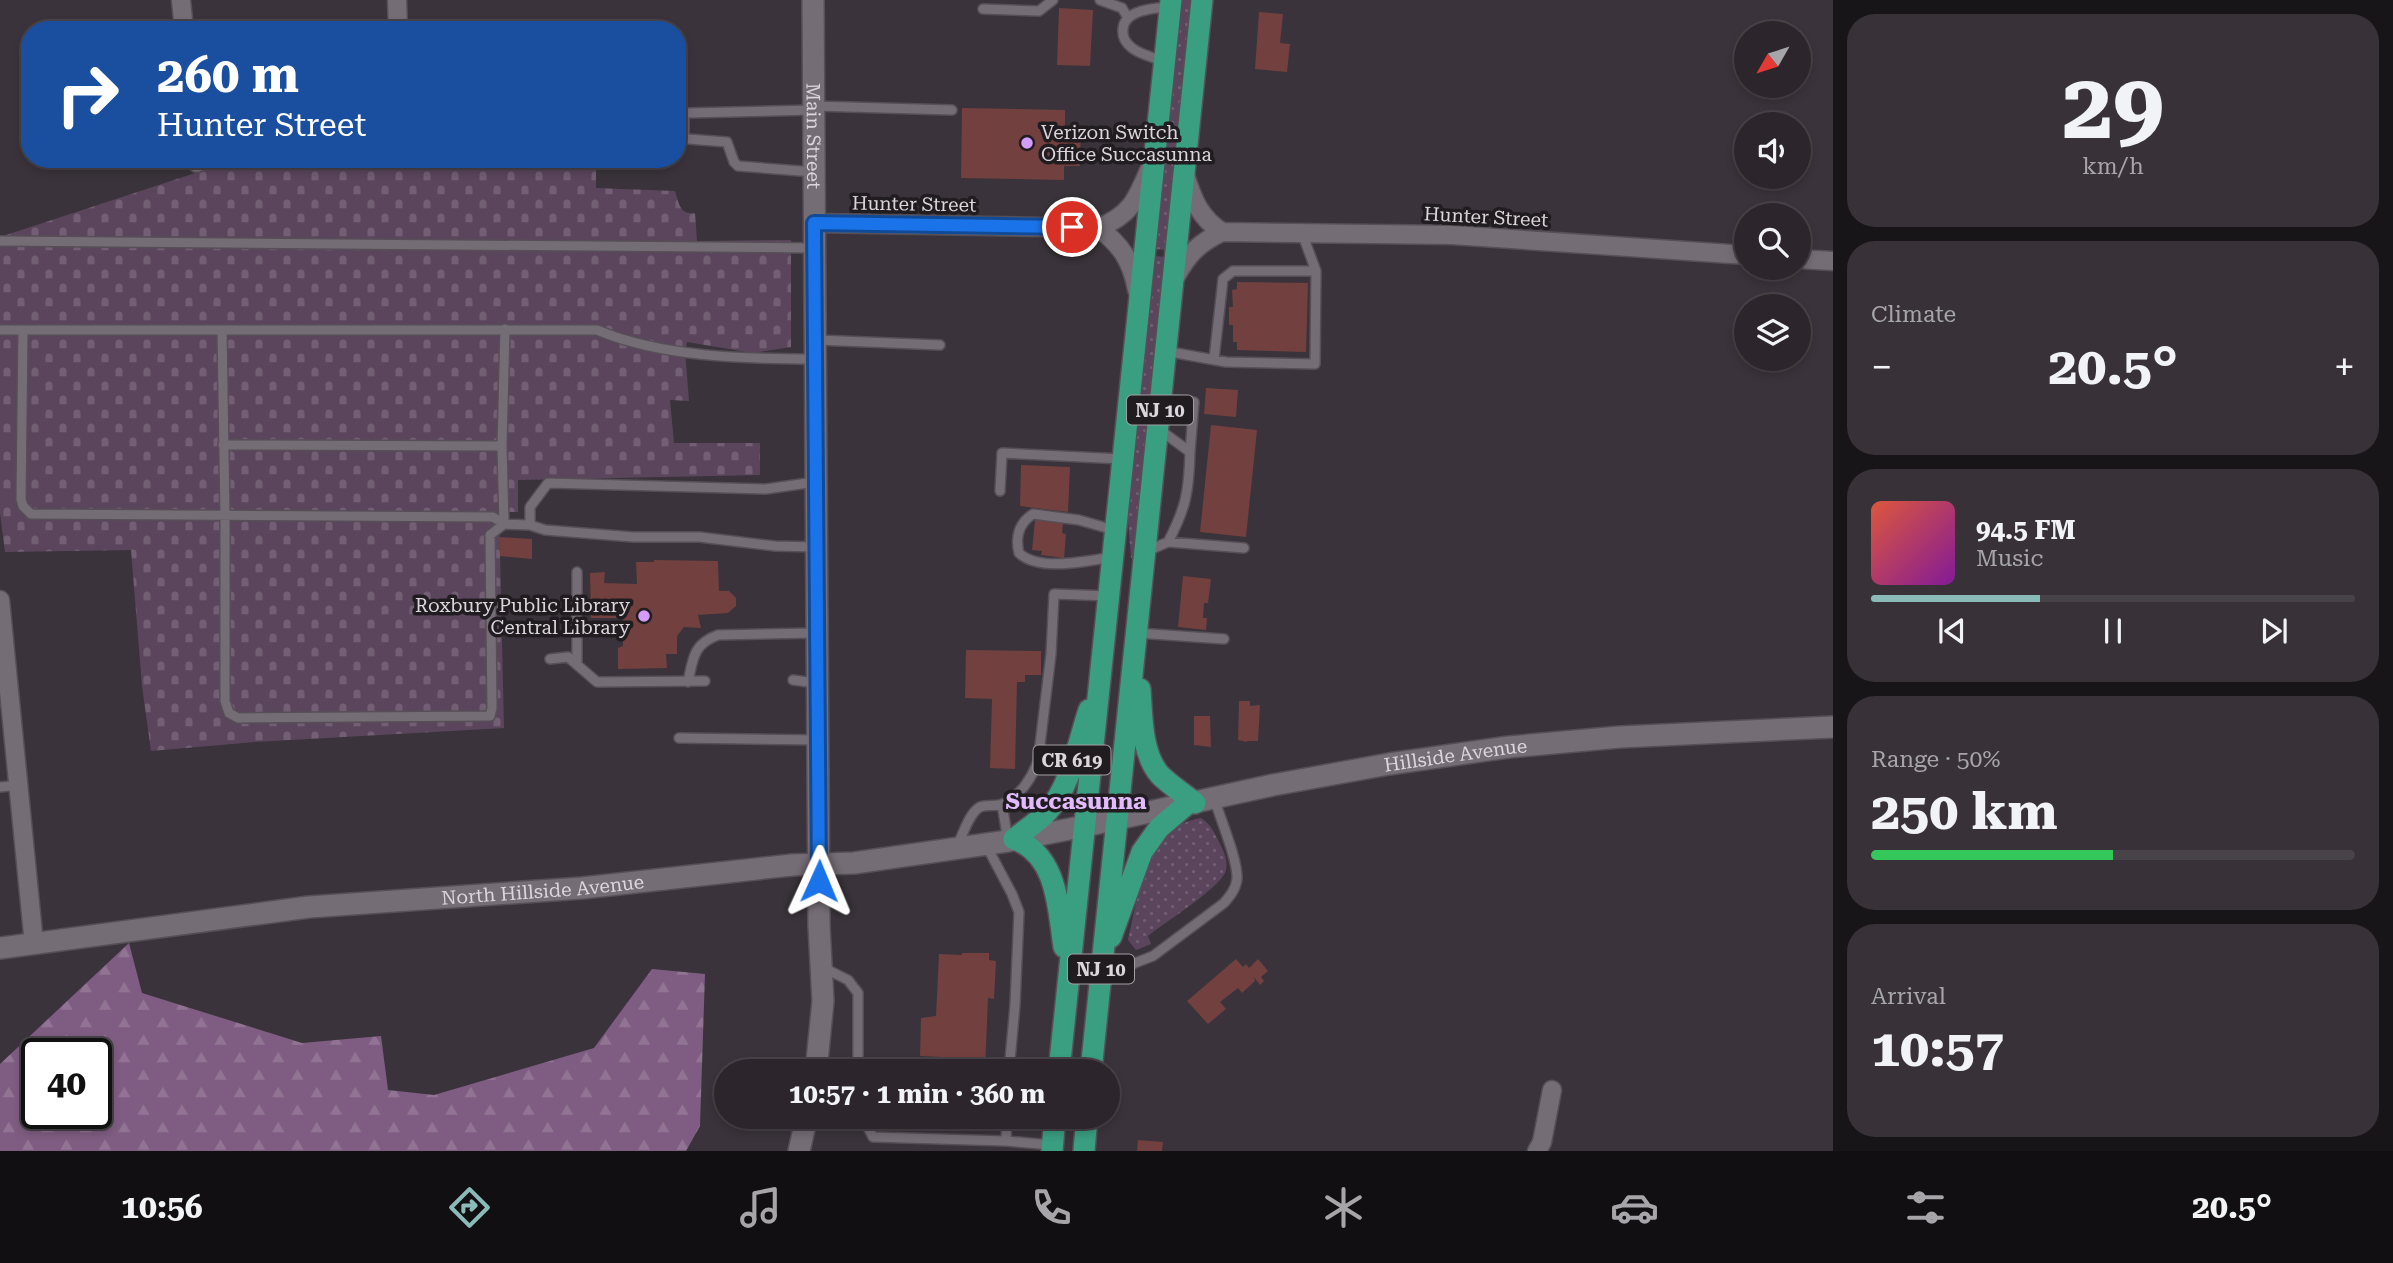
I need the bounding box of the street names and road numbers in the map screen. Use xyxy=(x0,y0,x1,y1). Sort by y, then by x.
street label: Main Street xyxy=(802,83,826,189)
street label: Hunter Street xyxy=(852,191,976,217)
street label: Hunter Street xyxy=(1423,202,1549,232)
road number: NJ 10 xyxy=(1127,396,1193,424)
street label: Hillside Avenue xyxy=(1382,734,1528,776)
road number: CR 619 xyxy=(1034,746,1110,774)
street label: North Hillside Avenue xyxy=(441,870,645,909)
road number: NJ 10 xyxy=(1068,954,1134,984)

